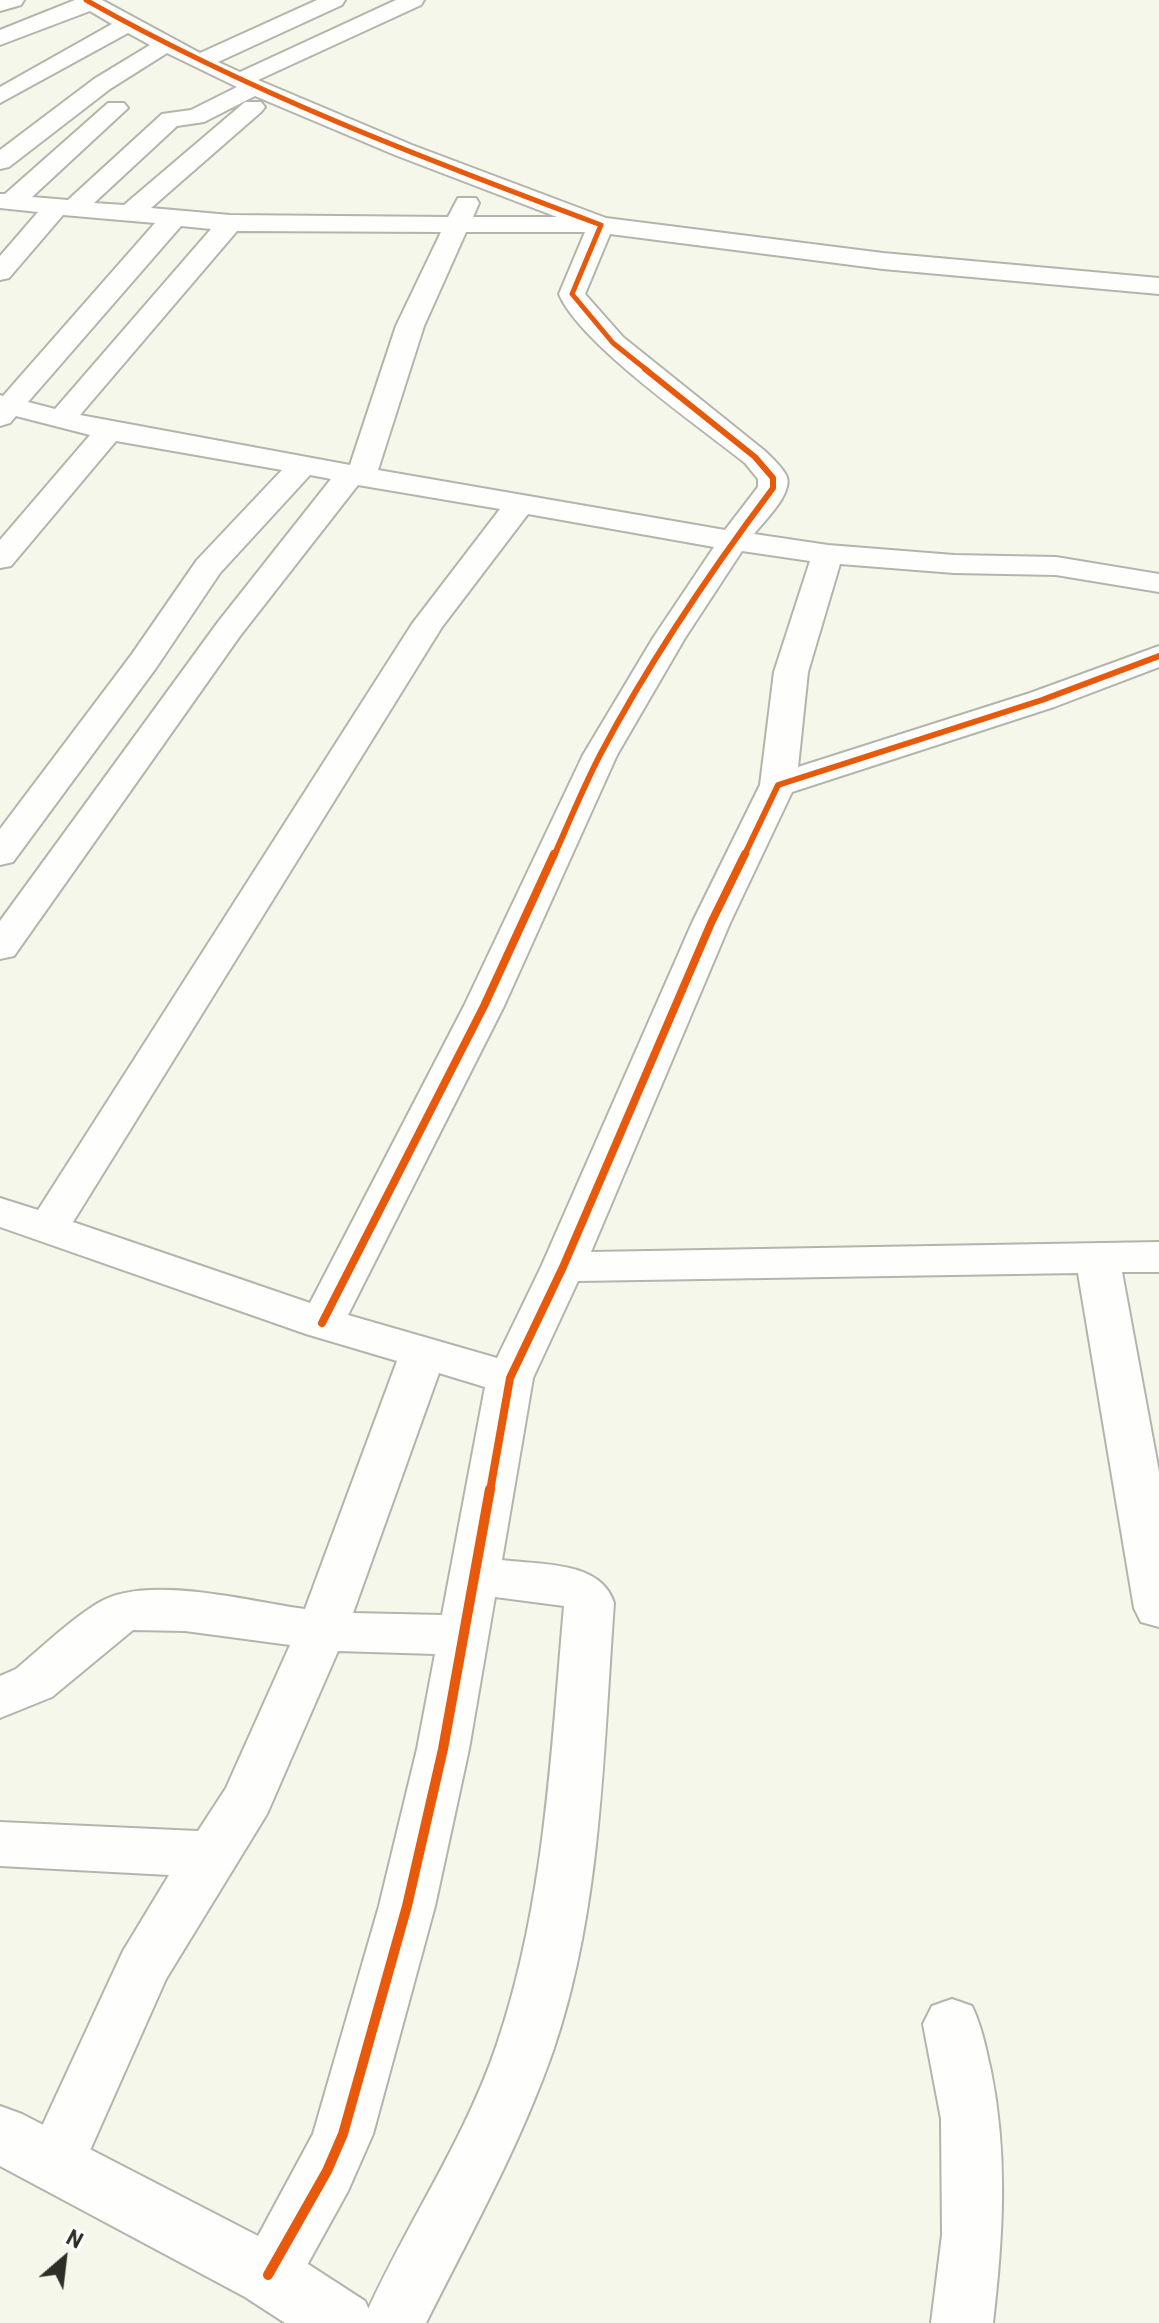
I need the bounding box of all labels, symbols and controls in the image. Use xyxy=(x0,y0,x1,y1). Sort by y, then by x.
north arrow xyxy=(24,2219,104,2299)
text: N xyxy=(63,2223,88,2253)

